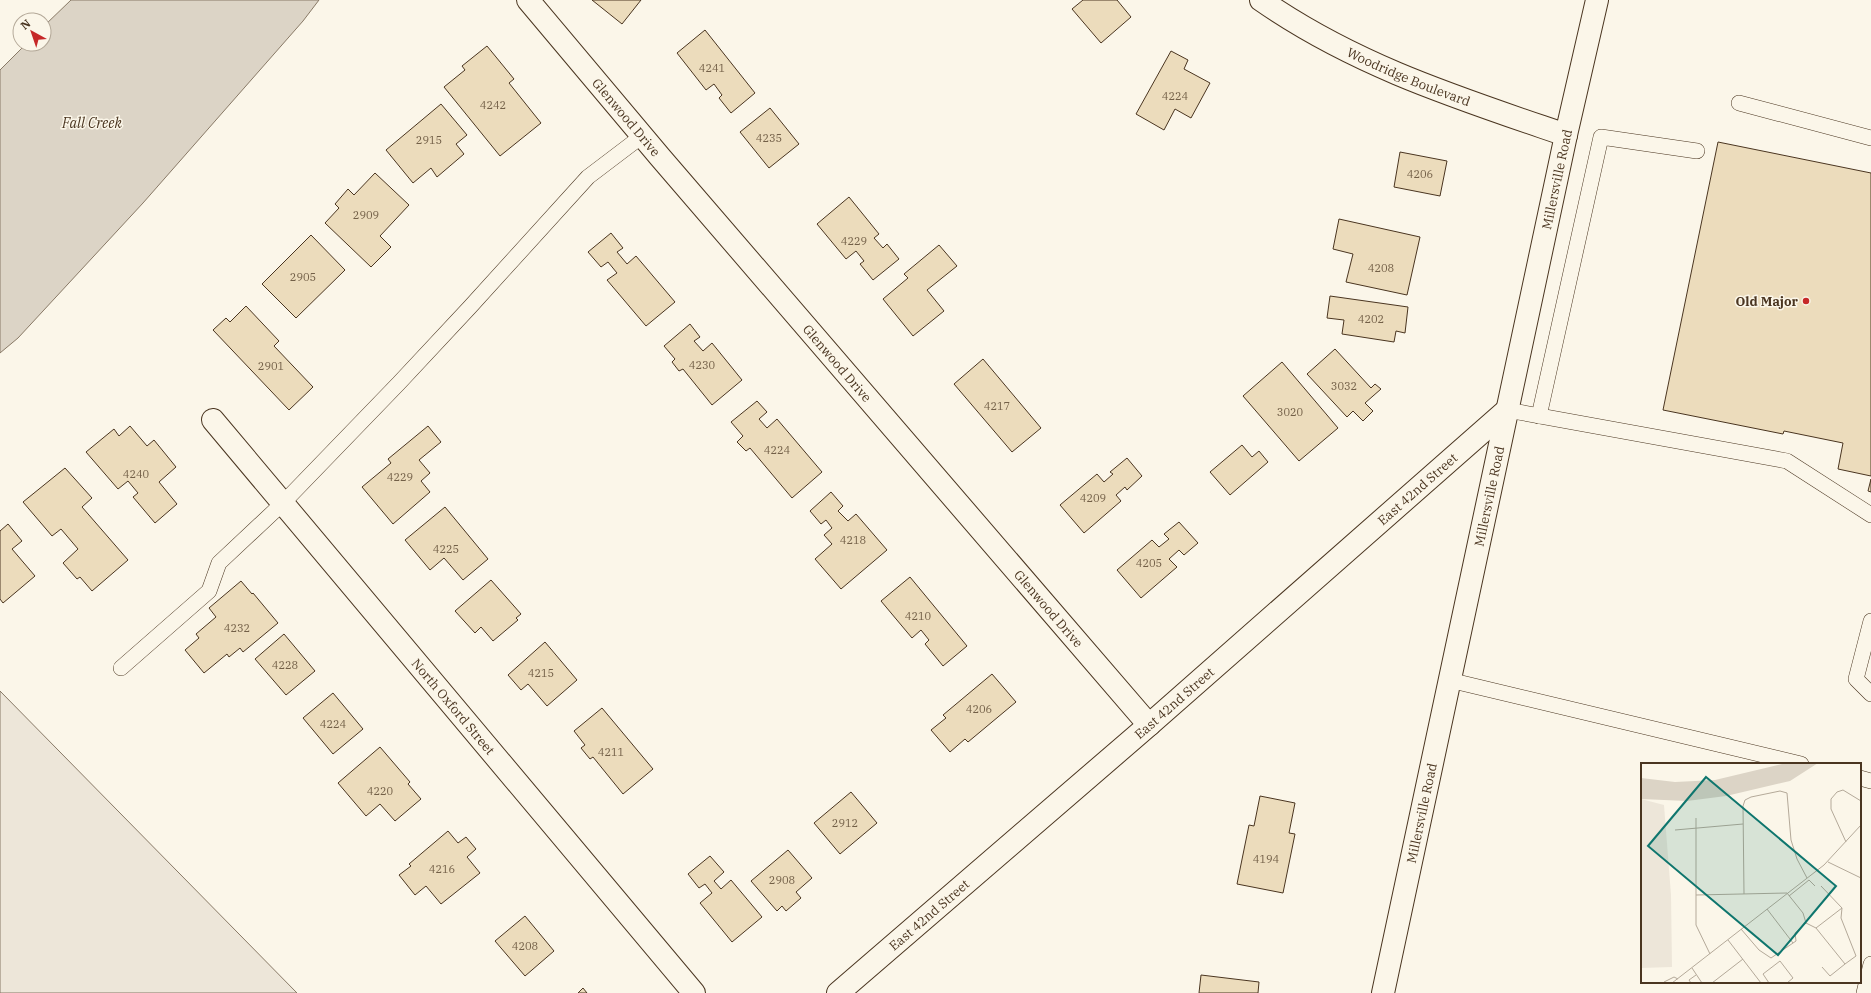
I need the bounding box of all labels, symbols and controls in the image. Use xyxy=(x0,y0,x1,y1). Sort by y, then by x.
north arrow xyxy=(12,12,52,52)
text: N xyxy=(18,16,34,32)
street label: Woodridge Boulevard xyxy=(1344,44,1473,110)
house number: 4241 xyxy=(699,61,725,75)
street label: Glenwood Drive xyxy=(588,75,664,160)
house number: 4224 xyxy=(1162,89,1189,103)
house number: 4242 xyxy=(480,98,506,112)
water label: Fall Creek xyxy=(61,114,123,132)
street label: Millersville Road xyxy=(1538,127,1576,231)
house number: 4235 xyxy=(756,131,782,145)
house number: 2915 xyxy=(416,133,442,147)
house number: 4206 xyxy=(1407,167,1433,181)
house number: 2909 xyxy=(353,208,379,222)
house number: 4229 xyxy=(841,234,867,248)
house number: 4208 xyxy=(1368,261,1394,275)
house number: 2905 xyxy=(290,270,316,284)
place label: Old Major xyxy=(1735,293,1799,310)
marker: Old Major xyxy=(1801,296,1811,306)
house number: 4202 xyxy=(1358,312,1384,326)
street label: Glenwood Drive xyxy=(799,321,875,406)
house number: 4230 xyxy=(689,358,716,372)
house number: 2901 xyxy=(258,359,284,373)
house number: 3032 xyxy=(1331,379,1357,393)
house number: 4217 xyxy=(984,399,1010,413)
house number: 3020 xyxy=(1277,405,1304,419)
house number: 4224 xyxy=(764,443,791,457)
street label: Millersville Road xyxy=(1470,444,1508,548)
street label: East 42nd Street xyxy=(1374,449,1461,529)
house number: 4240 xyxy=(123,467,150,481)
house number: 4229 xyxy=(387,470,413,484)
house number: 4209 xyxy=(1080,491,1106,505)
house number: 4218 xyxy=(840,533,866,547)
house number: 4225 xyxy=(433,542,459,556)
house number: 4205 xyxy=(1136,556,1162,570)
street label: Glenwood Drive xyxy=(1010,567,1087,651)
house number: 4210 xyxy=(905,609,932,623)
house number: 4232 xyxy=(224,621,250,635)
street label: North Oxford Street xyxy=(408,655,499,759)
house number: 4228 xyxy=(272,658,298,672)
street label: East 42nd Street xyxy=(1131,663,1218,743)
house number: 4215 xyxy=(528,666,554,680)
house number: 4206 xyxy=(966,702,992,716)
house number: 4224 xyxy=(320,717,347,731)
house number: 4211 xyxy=(598,745,624,759)
street label: Millersville Road xyxy=(1403,761,1441,865)
inset map xyxy=(1641,763,1861,983)
house number: 4220 xyxy=(367,784,394,798)
house number: 2912 xyxy=(832,816,858,830)
house number: 4194 xyxy=(1253,852,1280,866)
house number: 4216 xyxy=(429,862,455,876)
house number: 2908 xyxy=(769,873,795,887)
street label: East 42nd Street xyxy=(886,875,973,954)
house number: 4208 xyxy=(512,939,538,953)

